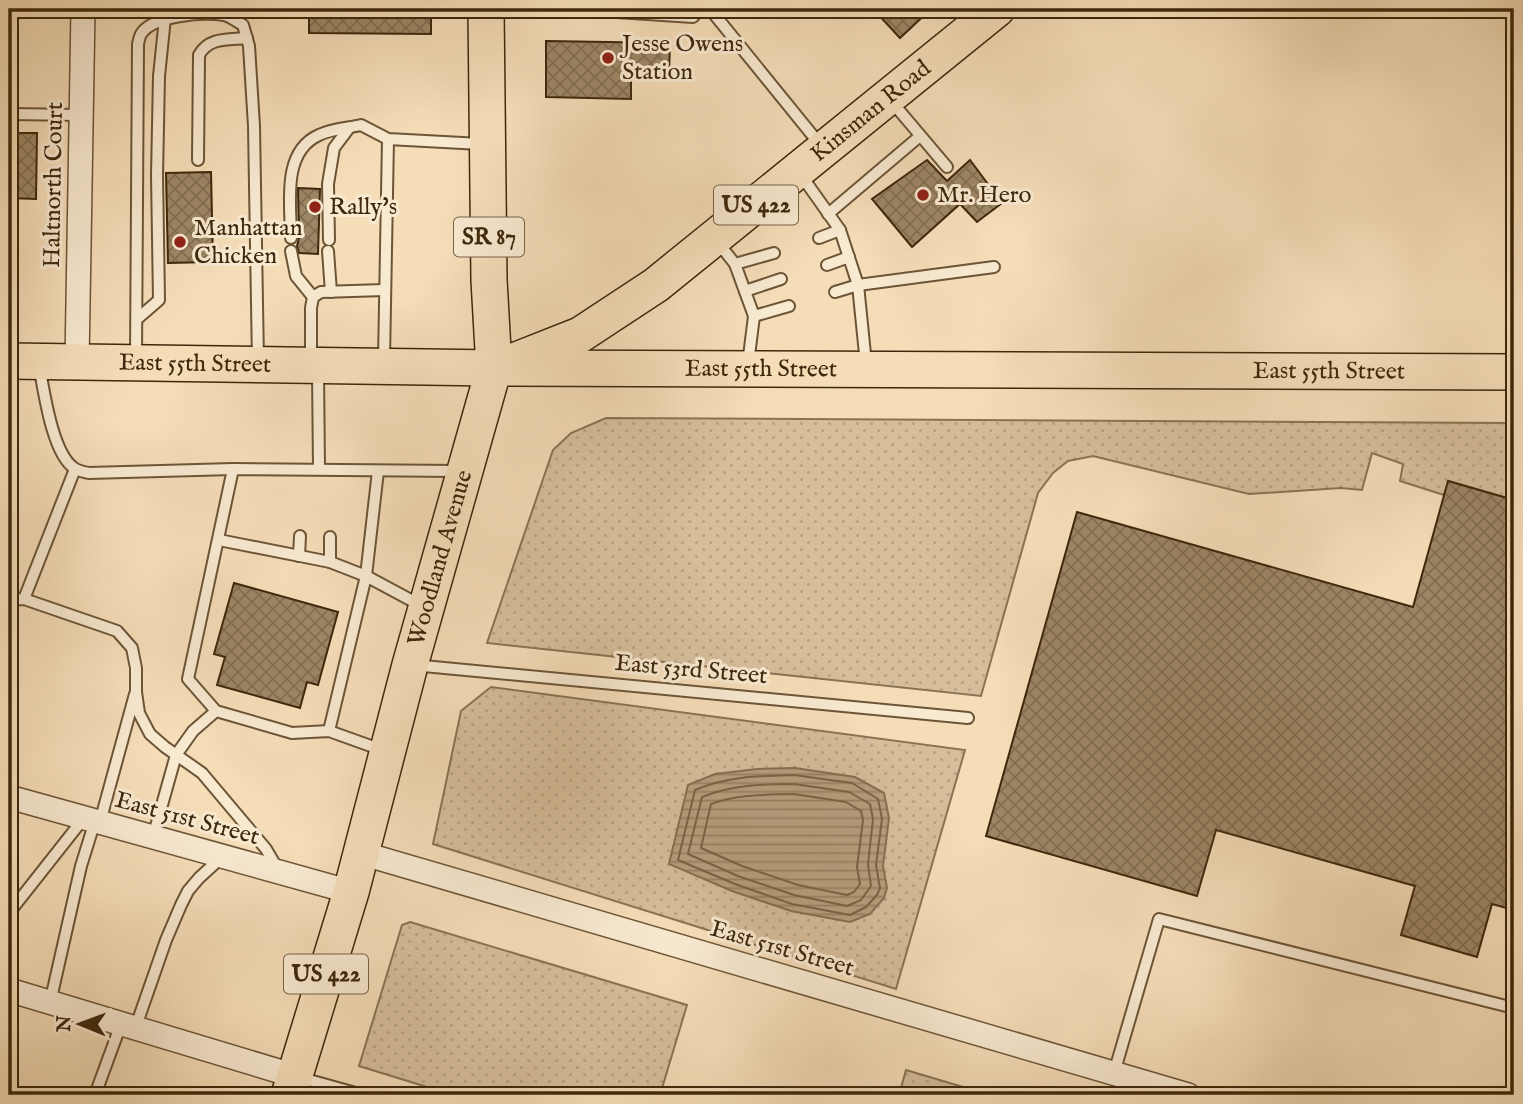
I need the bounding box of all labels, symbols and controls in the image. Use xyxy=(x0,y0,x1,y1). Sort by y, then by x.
place label: Jesse Owens Station xyxy=(619,29,743,88)
marker: Jesse Owens Station xyxy=(600,50,616,66)
street label: Kinsman Road xyxy=(804,53,937,169)
street label: Haltnorth Court xyxy=(37,102,71,268)
place label: Mr. Hero xyxy=(937,180,1032,211)
road number: US 422 xyxy=(714,186,798,224)
marker: Mr. Hero xyxy=(915,187,931,203)
place label: Rally's xyxy=(329,192,397,223)
marker: Rally's xyxy=(307,199,323,215)
place label: Manhattan Chicken xyxy=(194,213,303,272)
road number: SR 87 xyxy=(454,218,524,256)
marker: Manhattan Chicken xyxy=(172,234,188,250)
street label: East 55th Street xyxy=(119,347,271,380)
street label: East 55th Street xyxy=(685,353,837,385)
street label: East 55th Street xyxy=(1253,355,1405,387)
street label: Woodland Avenue xyxy=(401,466,480,650)
street label: East 53rd Street xyxy=(613,648,769,692)
street label: East 51st Street xyxy=(111,785,263,853)
street label: East 51st Street xyxy=(707,914,857,984)
road number: US 422 xyxy=(284,954,368,993)
north arrow xyxy=(46,988,116,1058)
text: N xyxy=(53,1015,77,1033)

